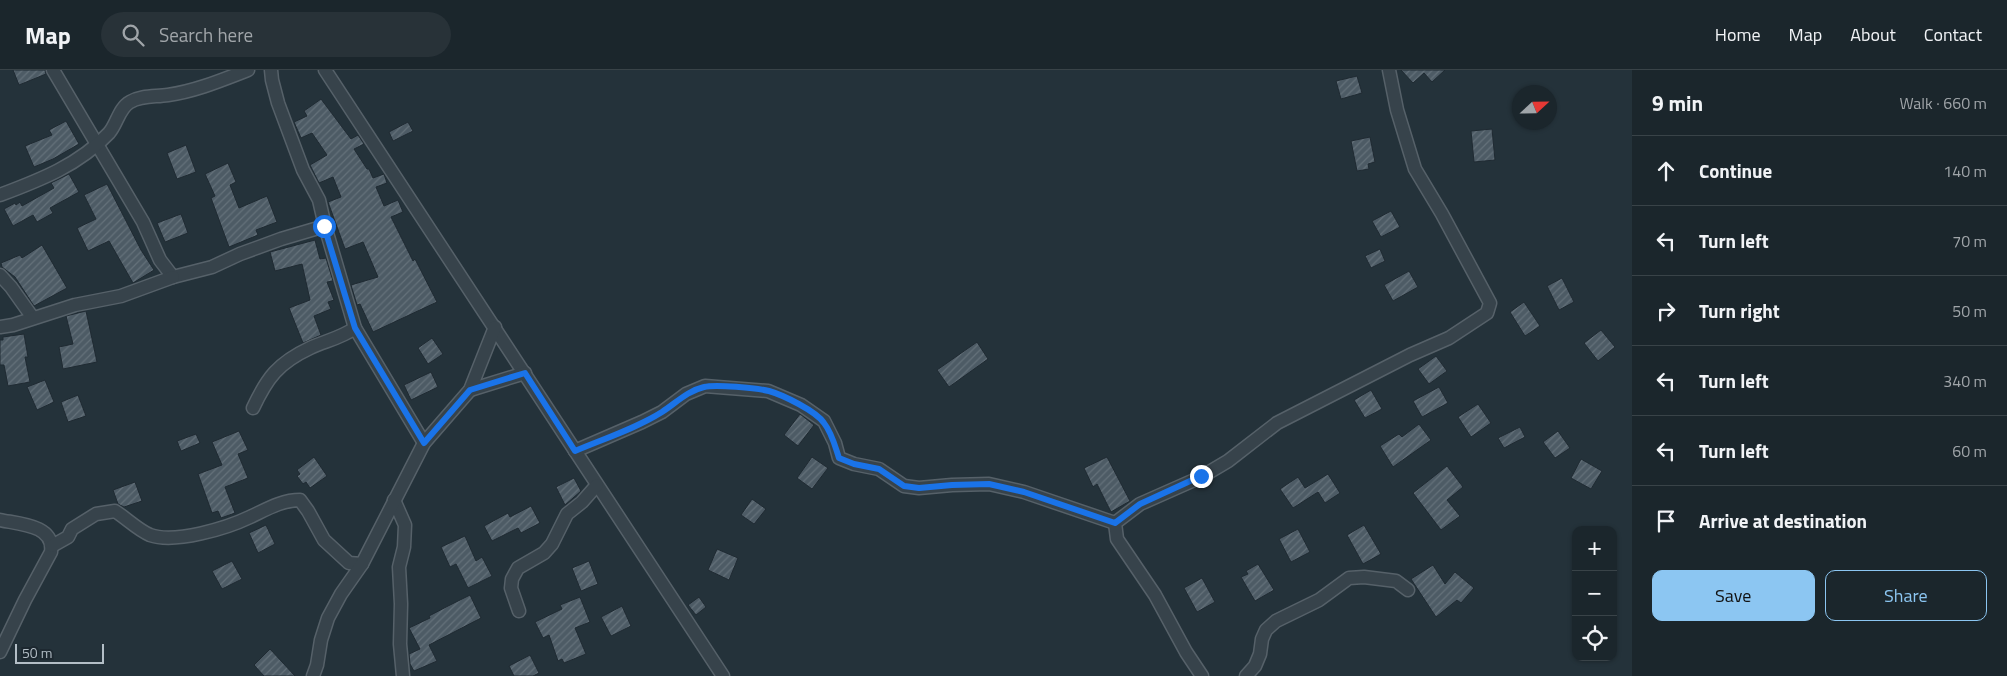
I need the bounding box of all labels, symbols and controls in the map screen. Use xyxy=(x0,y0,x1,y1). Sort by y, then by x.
search box xyxy=(101,12,451,57)
text: Map xyxy=(25,17,71,53)
text: Search here xyxy=(159,20,253,49)
icon: search xyxy=(119,21,147,49)
text: Home xyxy=(1715,21,1761,48)
text: Map xyxy=(1789,21,1822,48)
text: About xyxy=(1850,21,1896,48)
text: Contact xyxy=(1924,21,1982,48)
north arrow xyxy=(1512,85,1557,130)
text: 9 min xyxy=(1652,87,1703,119)
text: Walk · 660 m xyxy=(1899,91,1987,115)
text: Continue xyxy=(1699,156,1772,185)
icon: ahead xyxy=(1652,157,1680,185)
text: 140 m xyxy=(1943,159,1987,183)
route start xyxy=(313,215,336,238)
text: Turn left xyxy=(1699,226,1769,255)
icon: left xyxy=(1652,227,1680,255)
text: 70 m xyxy=(1952,229,1987,253)
text: Turn right xyxy=(1699,296,1780,325)
icon: right xyxy=(1652,297,1680,325)
text: 50 m xyxy=(1952,299,1987,323)
text: Turn left xyxy=(1699,366,1769,395)
icon: left xyxy=(1652,367,1680,395)
text: 340 m xyxy=(1943,369,1987,393)
text: Turn left xyxy=(1699,436,1769,465)
icon: left xyxy=(1652,437,1680,465)
text: 60 m xyxy=(1952,439,1987,463)
route end xyxy=(1190,465,1213,488)
text: Arrive at destination xyxy=(1699,506,1867,535)
icon: arrive xyxy=(1652,507,1680,535)
map controls xyxy=(1572,526,1617,661)
button: + xyxy=(1572,526,1617,571)
button: Save xyxy=(1652,570,1815,621)
button: Share xyxy=(1825,570,1987,621)
button: − xyxy=(1572,571,1617,616)
button: locate xyxy=(1572,616,1617,661)
scale bar xyxy=(15,641,104,664)
text: 50 m xyxy=(22,642,52,663)

